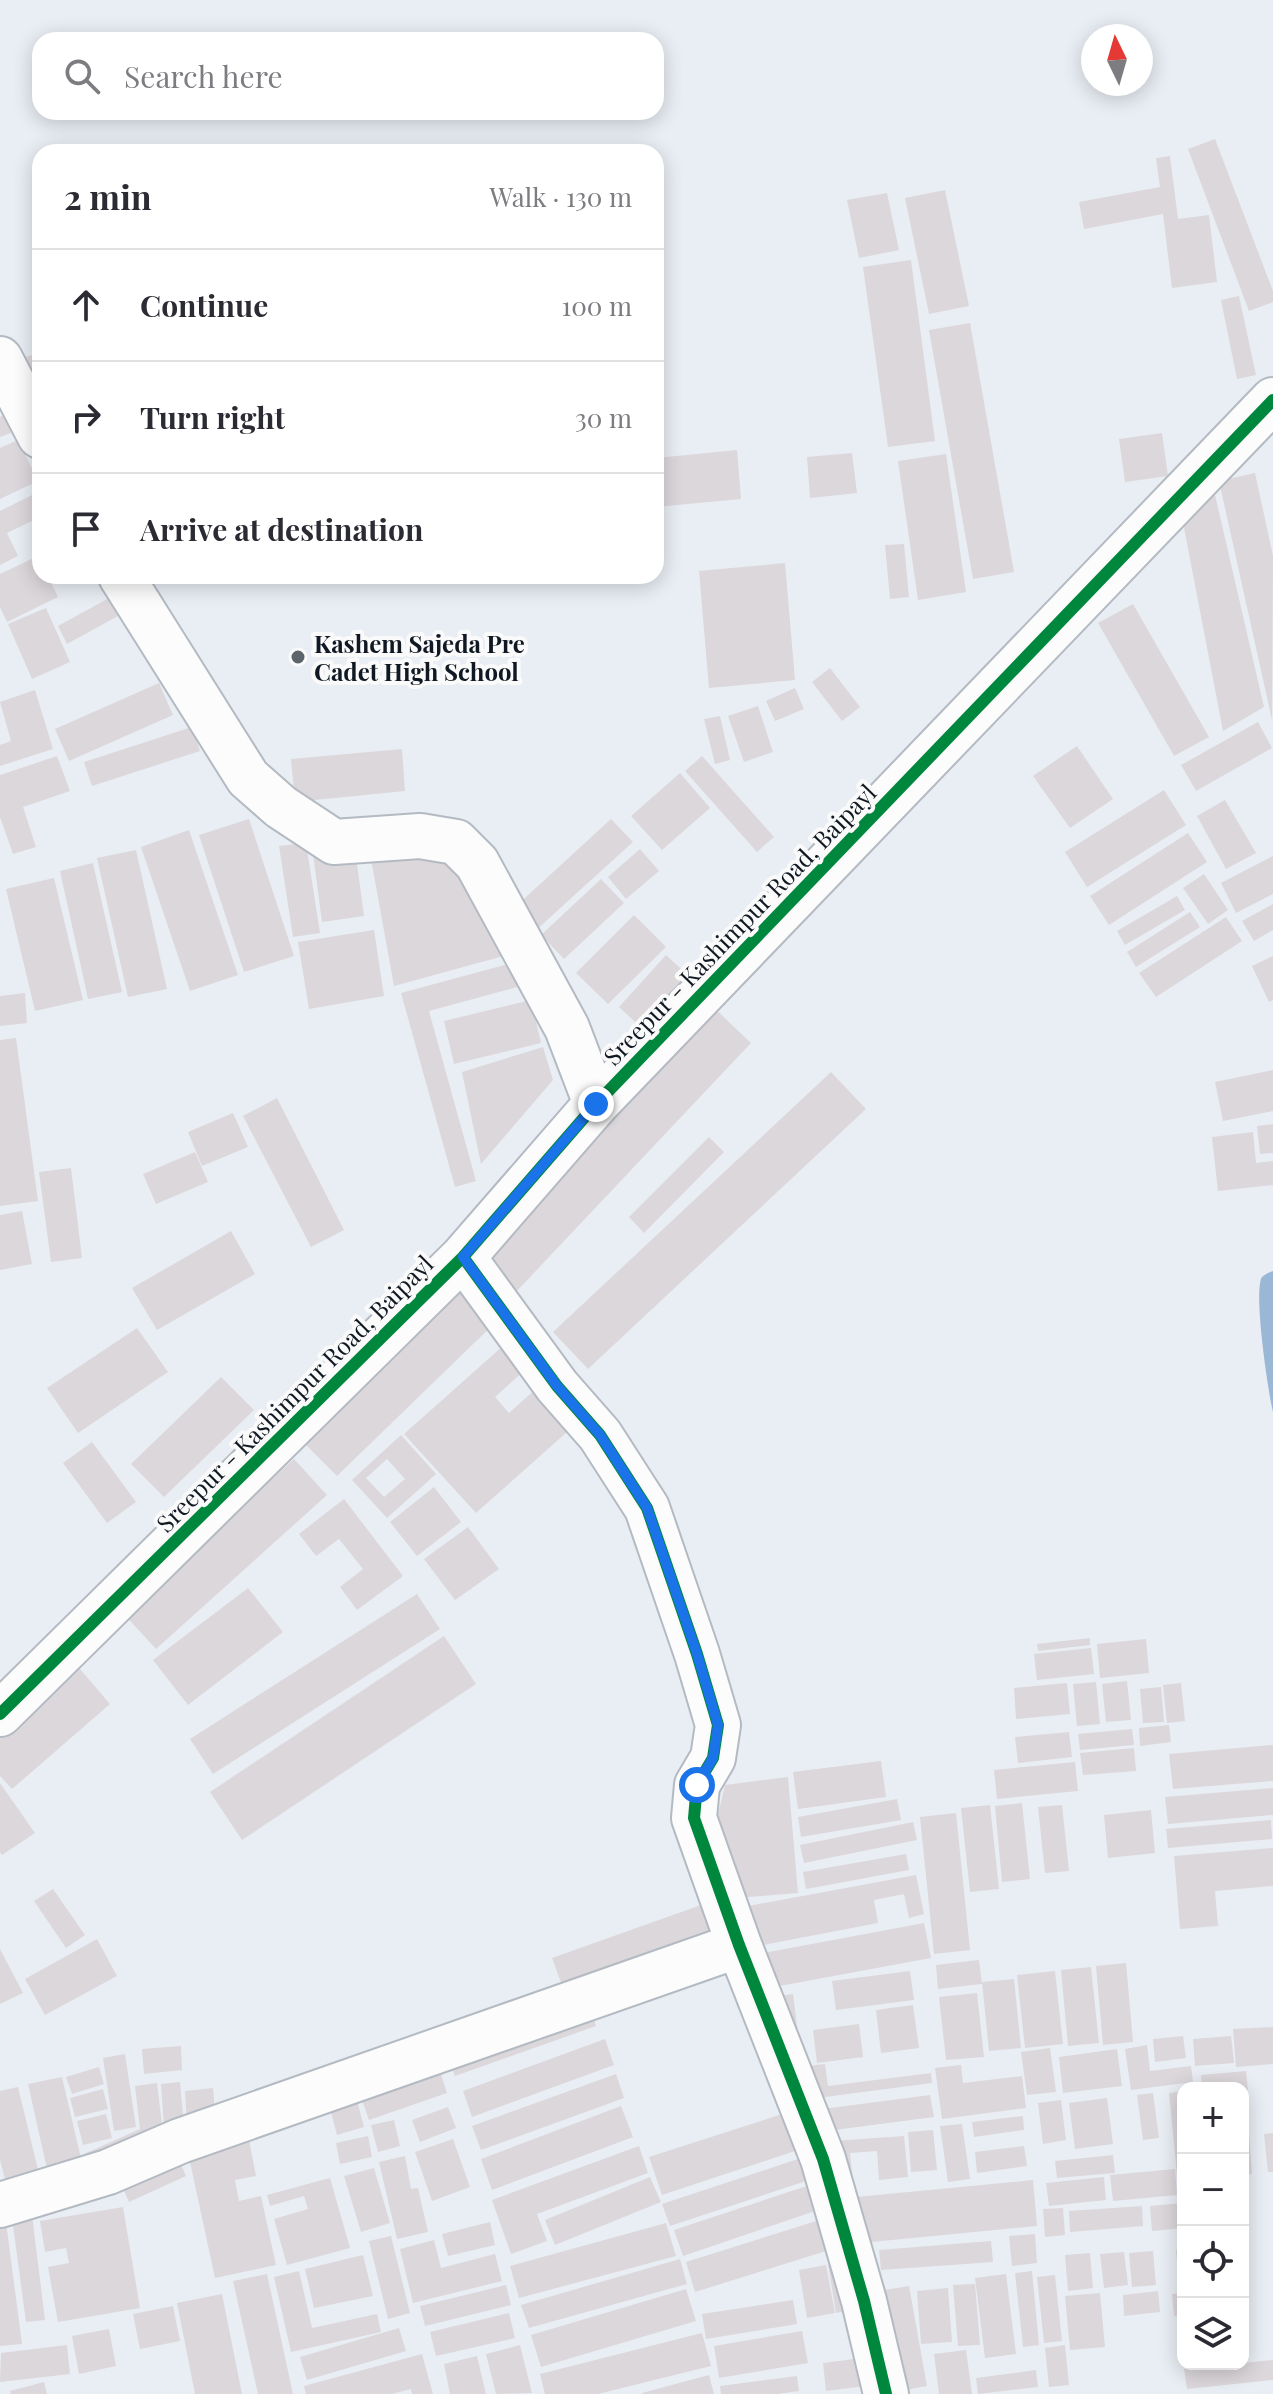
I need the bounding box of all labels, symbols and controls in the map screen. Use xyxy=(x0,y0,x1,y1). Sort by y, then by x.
north arrow xyxy=(1081,24,1153,96)
search box xyxy=(32,32,664,120)
icon: search xyxy=(60,54,104,98)
text: Search here xyxy=(124,56,283,96)
text: 2 min xyxy=(64,173,152,219)
text: Walk · 130 m xyxy=(490,179,632,214)
icon: ahead xyxy=(64,283,108,327)
text: Continue xyxy=(140,285,268,325)
text: 100 m xyxy=(562,288,632,323)
icon: right xyxy=(64,395,108,439)
text: Turn right xyxy=(140,397,285,437)
text: 30 m xyxy=(575,400,632,435)
icon: arrive xyxy=(64,507,108,551)
text: Arrive at destination xyxy=(140,509,423,549)
place label: Kashem Sajeda Pre Cadet High School xyxy=(314,627,525,687)
marker: Kashem Sajeda Pre Cadet High School xyxy=(289,648,307,666)
street label: Sreepur - Kashimpur Road, Baipayl xyxy=(596,776,882,1072)
route end xyxy=(578,1086,614,1122)
street label: Sreepur - Kashimpur Road, Baipayl xyxy=(149,1248,439,1538)
route start xyxy=(679,1767,715,1803)
map controls xyxy=(1177,2082,1249,2370)
button: + xyxy=(1177,2082,1249,2154)
button: − xyxy=(1177,2154,1249,2226)
button: locate xyxy=(1177,2226,1249,2298)
button: layers xyxy=(1177,2298,1249,2370)

